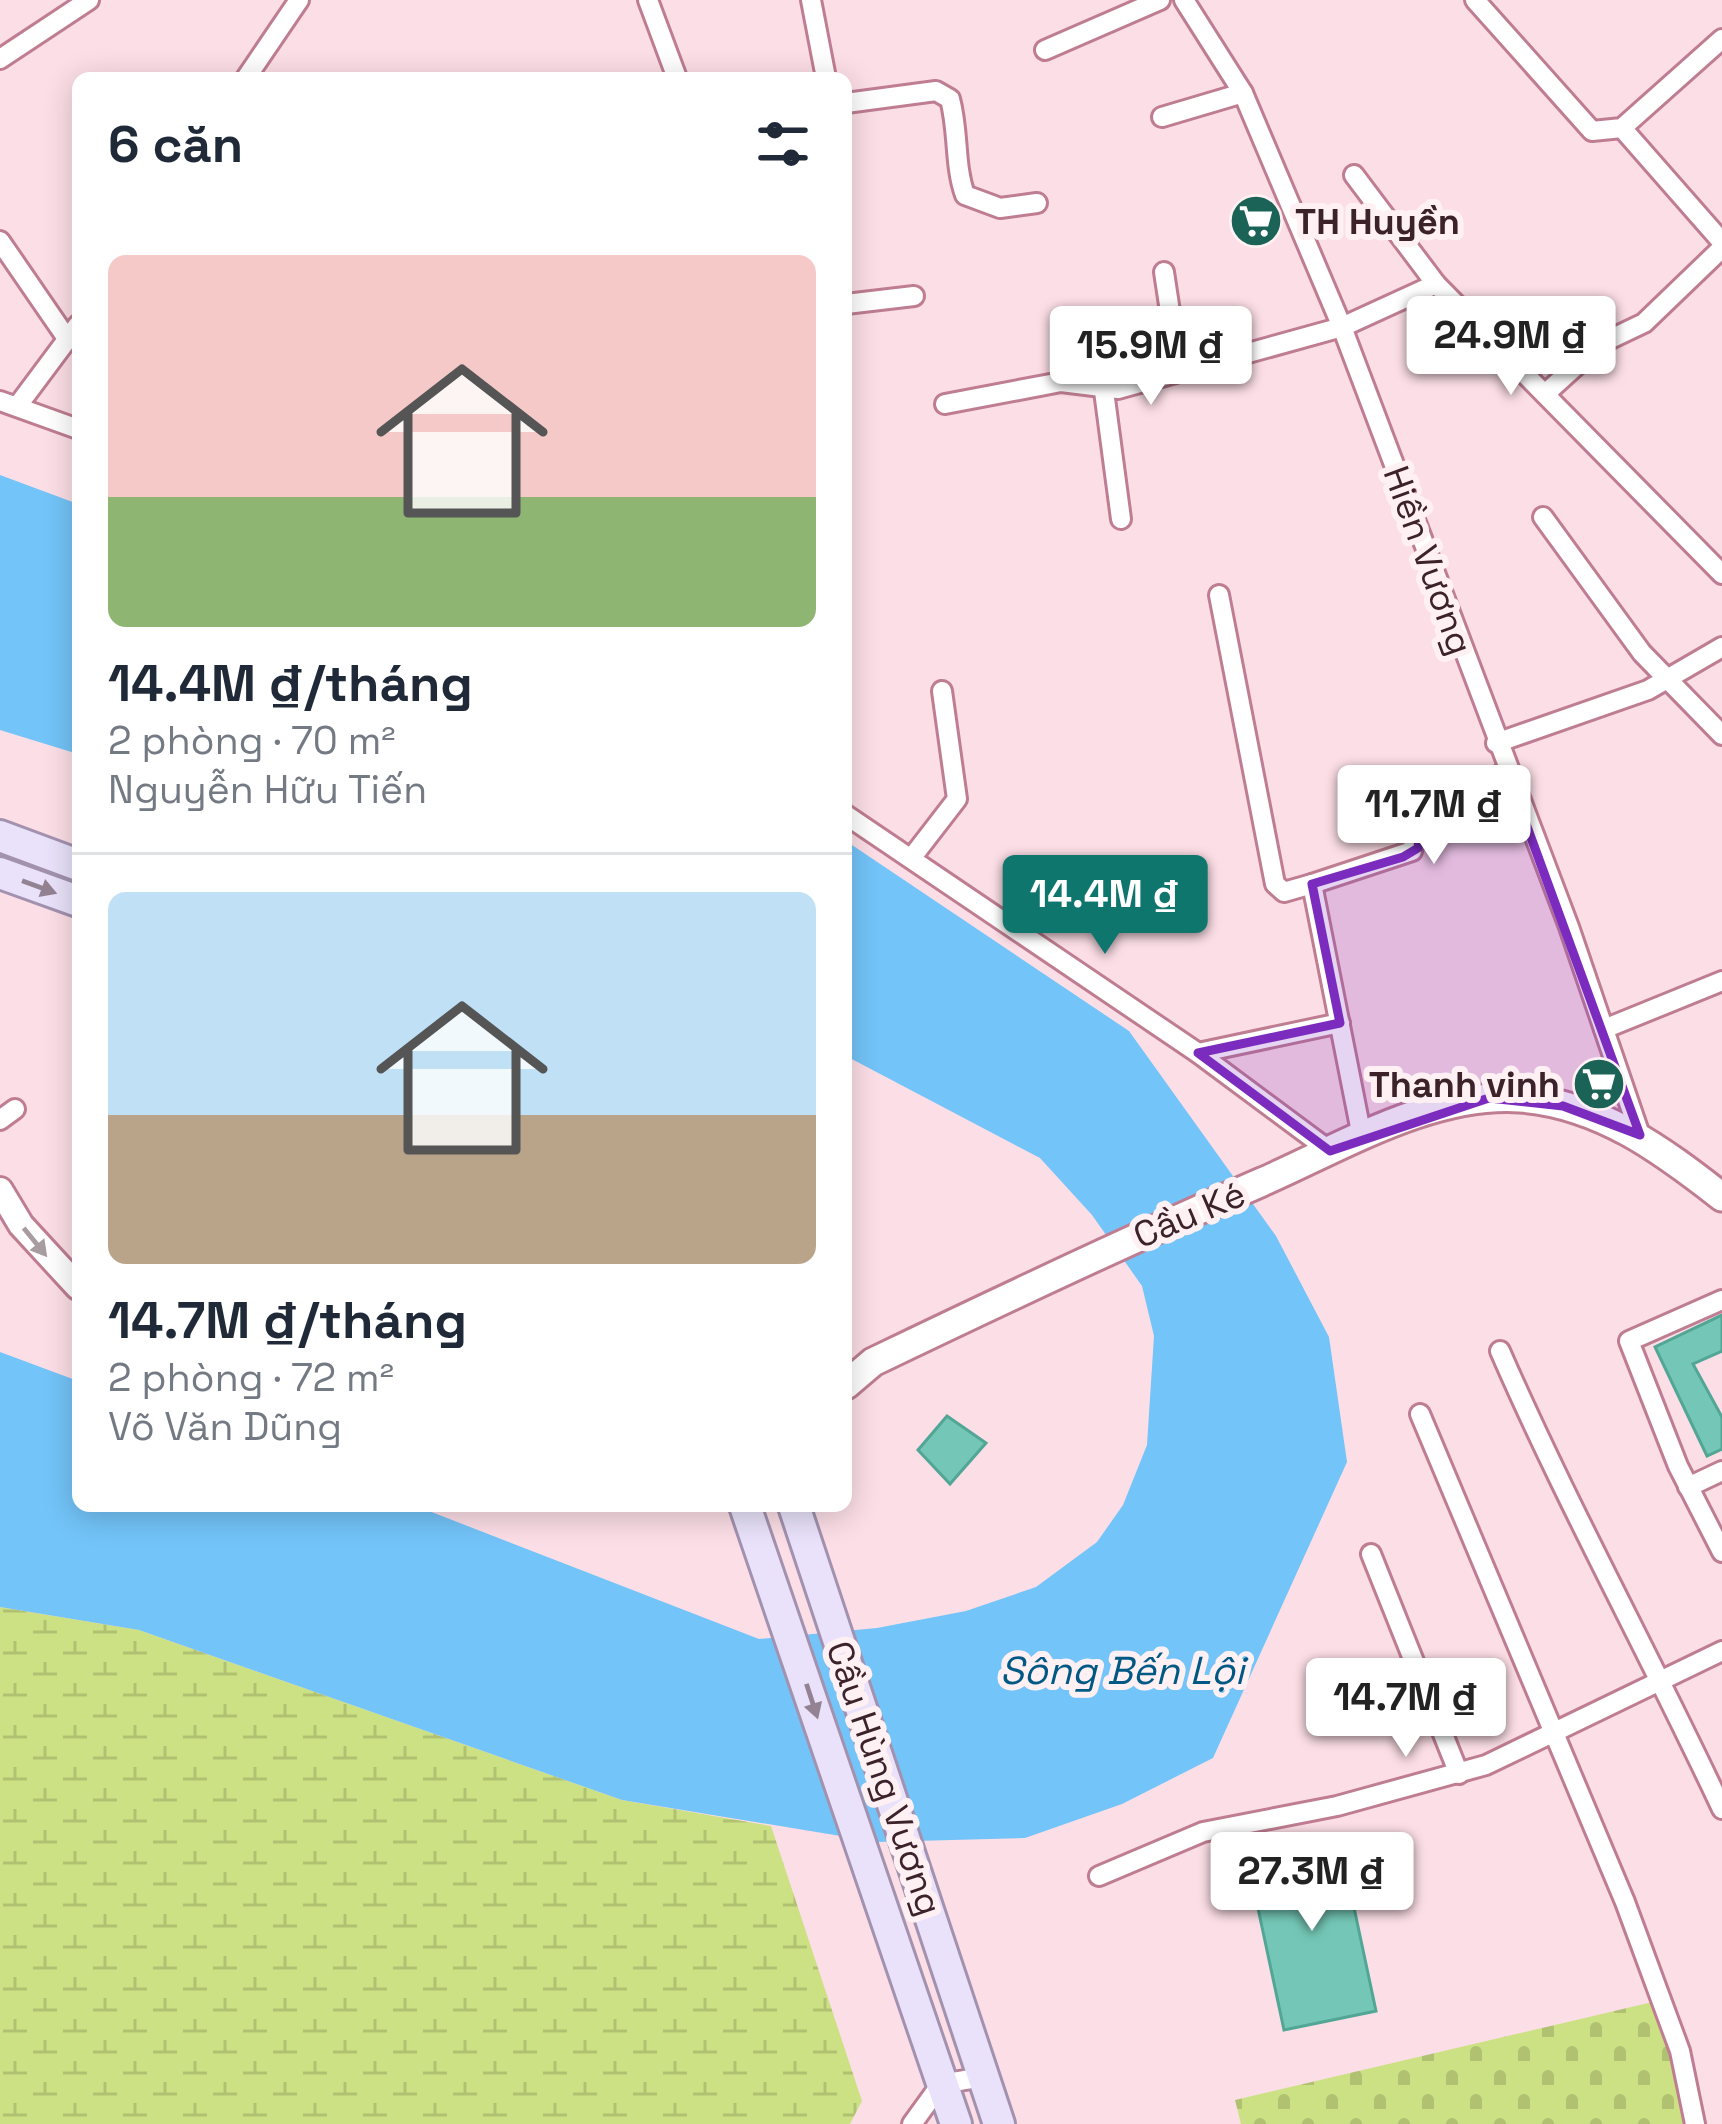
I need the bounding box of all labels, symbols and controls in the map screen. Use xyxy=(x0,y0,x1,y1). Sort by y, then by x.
icon: filters xyxy=(750,111,816,177)
text: 6 căn xyxy=(108,112,243,177)
supermarket icon: TH Huyền xyxy=(1228,193,1284,249)
place label: TH Huyền xyxy=(1295,199,1460,245)
pin: 24.9M ₫ xyxy=(1400,296,1622,398)
pin: 15.9M ₫ xyxy=(1040,306,1262,408)
text: 24.9M ₫ xyxy=(1434,310,1588,359)
text: 15.9M ₫ xyxy=(1077,320,1225,369)
icon: home xyxy=(354,333,570,549)
street label: Hiền Vương xyxy=(1373,460,1483,661)
text: 14.4M ₫/tháng xyxy=(108,651,473,716)
text: 2 phòng · 70 m² xyxy=(108,716,396,765)
text: Nguyễn Hữu Tiến xyxy=(108,765,427,814)
pin: 11.7M ₫ xyxy=(1323,765,1545,867)
text: 11.7M ₫ xyxy=(1365,779,1503,828)
pin: 14.4M ₫ xyxy=(994,855,1216,957)
text: 14.4M ₫ xyxy=(1030,869,1180,918)
one-way arrow xyxy=(21,879,57,897)
icon: home xyxy=(354,970,570,1186)
supermarket icon: Thanh vinh xyxy=(1571,1056,1627,1112)
place label: Thanh vinh xyxy=(1369,1062,1560,1108)
street label: Cầu Ké xyxy=(1126,1171,1252,1259)
one-way arrow xyxy=(22,1226,47,1257)
text: 14.7M ₫/tháng xyxy=(108,1288,467,1353)
text: 2 phòng · 72 m² xyxy=(108,1353,394,1402)
text: Võ Văn Dũng xyxy=(108,1402,342,1451)
street label: Cầu Hùng Vương xyxy=(816,1635,953,1921)
water label: Sông Bến Lội xyxy=(1000,1646,1249,1695)
pin: 14.7M ₫ xyxy=(1295,1658,1517,1760)
text: 14.7M ₫ xyxy=(1333,1672,1479,1721)
one-way arrow xyxy=(804,1683,823,1719)
pin: 27.3M ₫ xyxy=(1201,1832,1423,1934)
text: 27.3M ₫ xyxy=(1238,1846,1386,1895)

